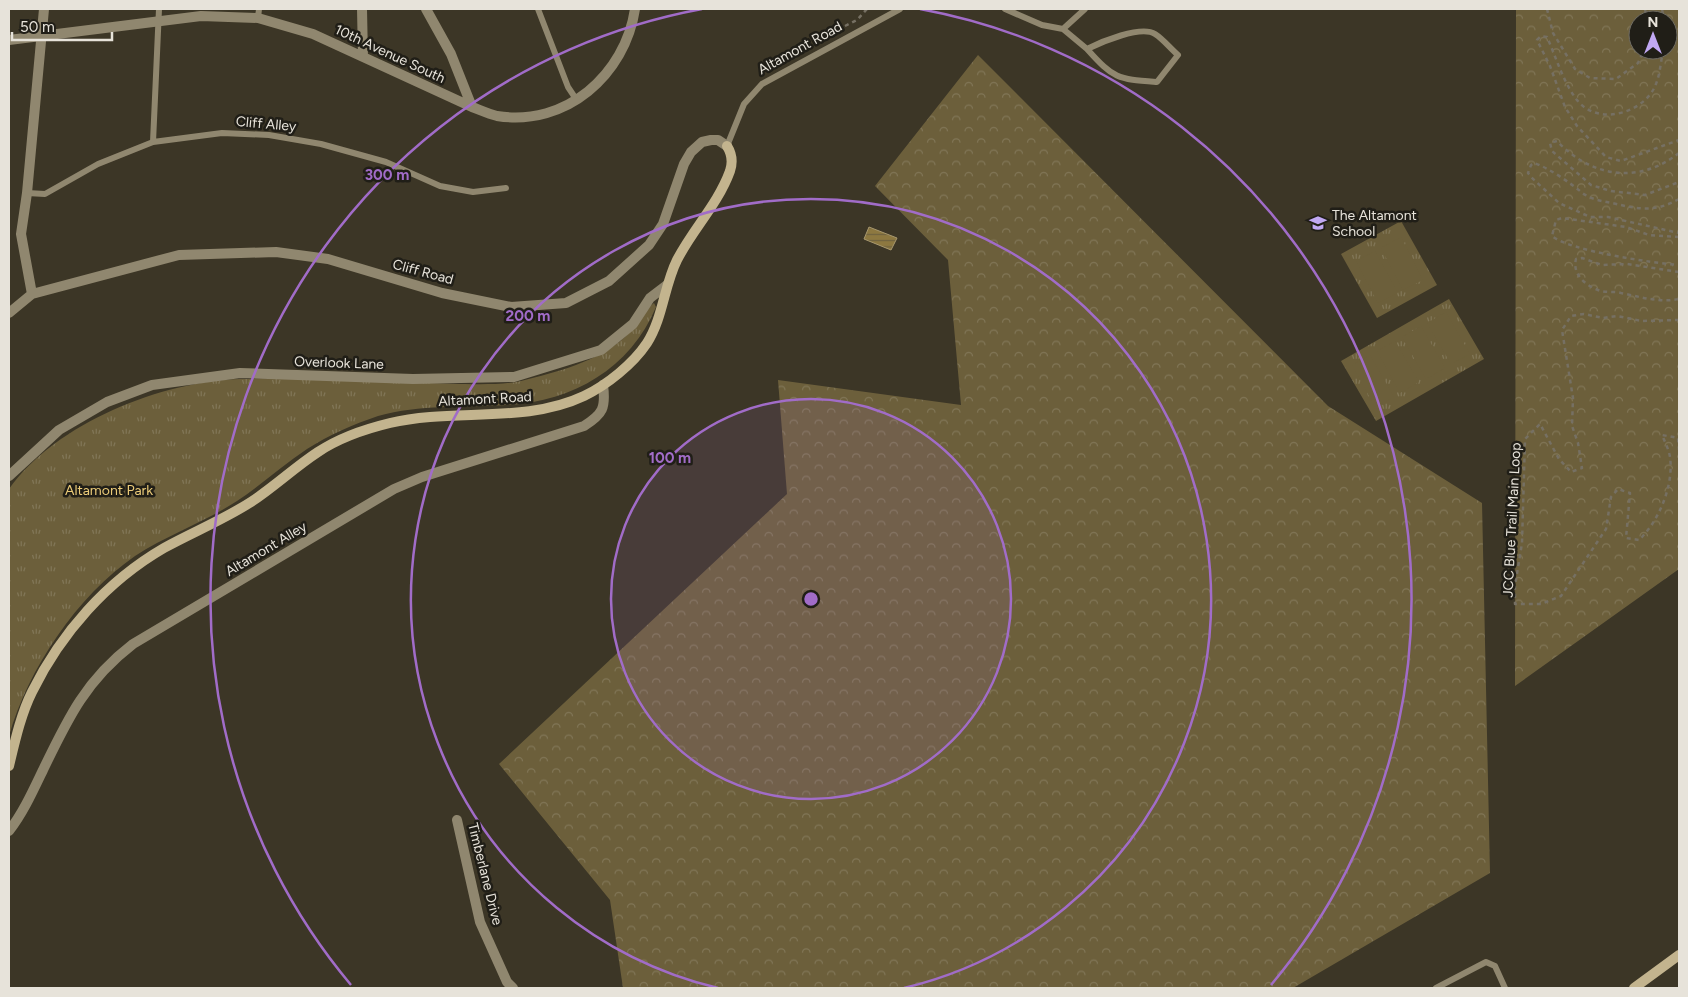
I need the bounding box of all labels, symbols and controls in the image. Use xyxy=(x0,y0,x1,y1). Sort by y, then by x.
scale bar xyxy=(12,10,112,42)
north arrow xyxy=(1628,10,1678,60)
text: N xyxy=(1648,14,1658,31)
text: 50 m xyxy=(20,18,55,36)
street label: Altamont Road xyxy=(755,18,845,78)
street label: 10th Avenue South xyxy=(332,21,448,87)
street label: Cliff Alley xyxy=(235,113,298,135)
text: 300 m xyxy=(365,166,409,184)
place label: The Altamont School xyxy=(1332,207,1417,240)
school or university icon: The Altamont School xyxy=(1308,213,1328,233)
street label: Cliff Road xyxy=(391,256,455,288)
text: 200 m xyxy=(506,307,550,325)
street label: Overlook Lane xyxy=(294,353,385,373)
street label: Altamont Road xyxy=(438,388,532,410)
street label: JCC Blue Trail Main Loop xyxy=(1499,442,1525,598)
text: 100 m xyxy=(649,449,691,467)
park label: Altamont Park xyxy=(65,482,153,499)
street label: Altamont Alley xyxy=(222,518,310,580)
centre of rings xyxy=(802,590,820,608)
street label: Timberlane Drive xyxy=(464,821,506,927)

